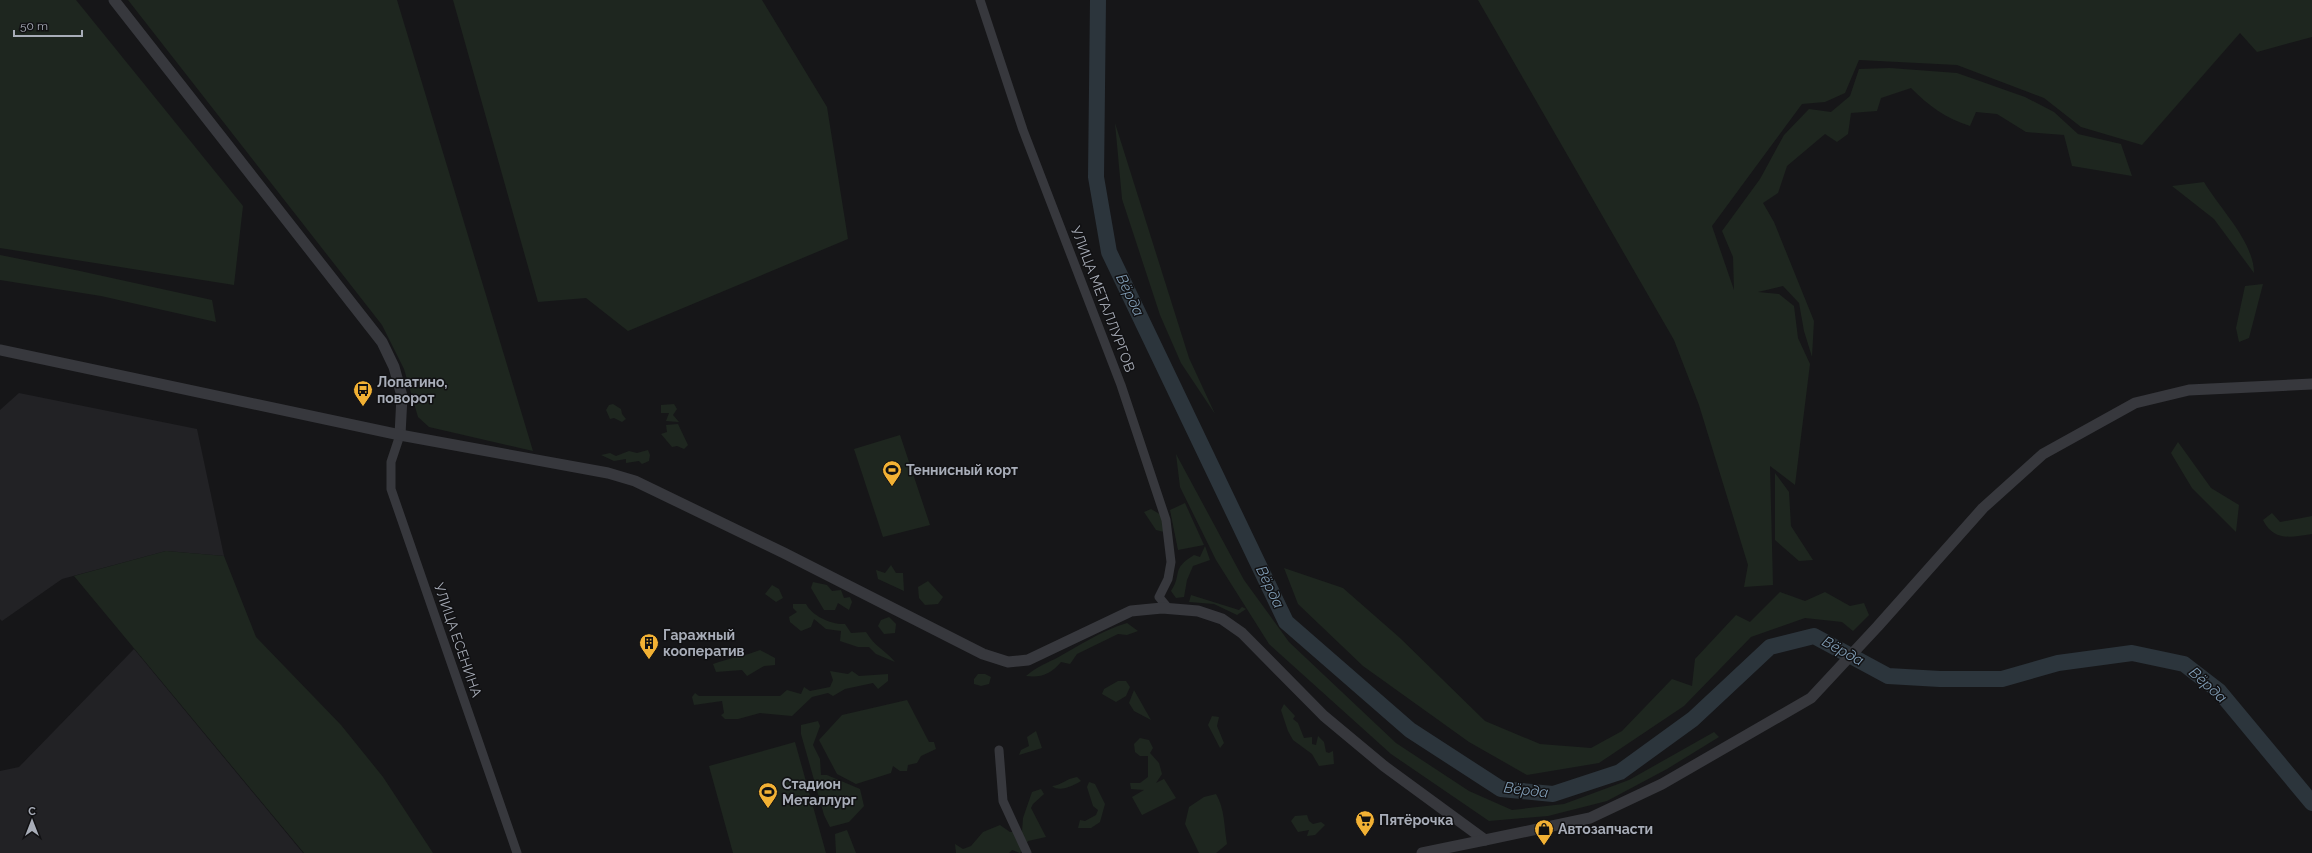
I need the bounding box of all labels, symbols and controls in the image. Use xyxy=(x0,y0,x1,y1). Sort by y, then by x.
scale bar xyxy=(14,12,82,38)
text: 50 m xyxy=(20,19,48,33)
street label: УЛИЦА МЕТАЛЛУРГОВ xyxy=(1068,224,1138,374)
water label: Вёрда xyxy=(1112,271,1148,319)
place label: Лопатино, поворот xyxy=(377,374,448,406)
bus stop icon: Лопатино, поворот xyxy=(352,379,374,407)
sports icon: Теннисный корт xyxy=(881,459,903,487)
place label: Теннисный корт xyxy=(906,462,1018,478)
water label: Вёрда xyxy=(1252,563,1288,611)
street label: УЛИЦА ЕСЕНИНА xyxy=(431,581,485,700)
place label: Гаражный кооператив xyxy=(663,627,745,659)
building icon: Гаражный кооператив xyxy=(638,632,660,660)
water label: Вёрда xyxy=(1819,632,1867,670)
water label: Вёрда xyxy=(2185,663,2231,707)
place label: Стадион Металлург xyxy=(782,776,857,808)
water label: Вёрда xyxy=(1503,778,1549,802)
sports icon: Стадион Металлург xyxy=(757,781,779,809)
north arrow xyxy=(12,801,52,841)
text: С xyxy=(28,805,36,818)
supermarket icon: Пятёрочка xyxy=(1354,809,1376,837)
place label: Пятёрочка xyxy=(1379,812,1453,828)
shop icon: Автозапчасти xyxy=(1533,818,1555,846)
place label: Автозапчасти xyxy=(1558,821,1653,837)

